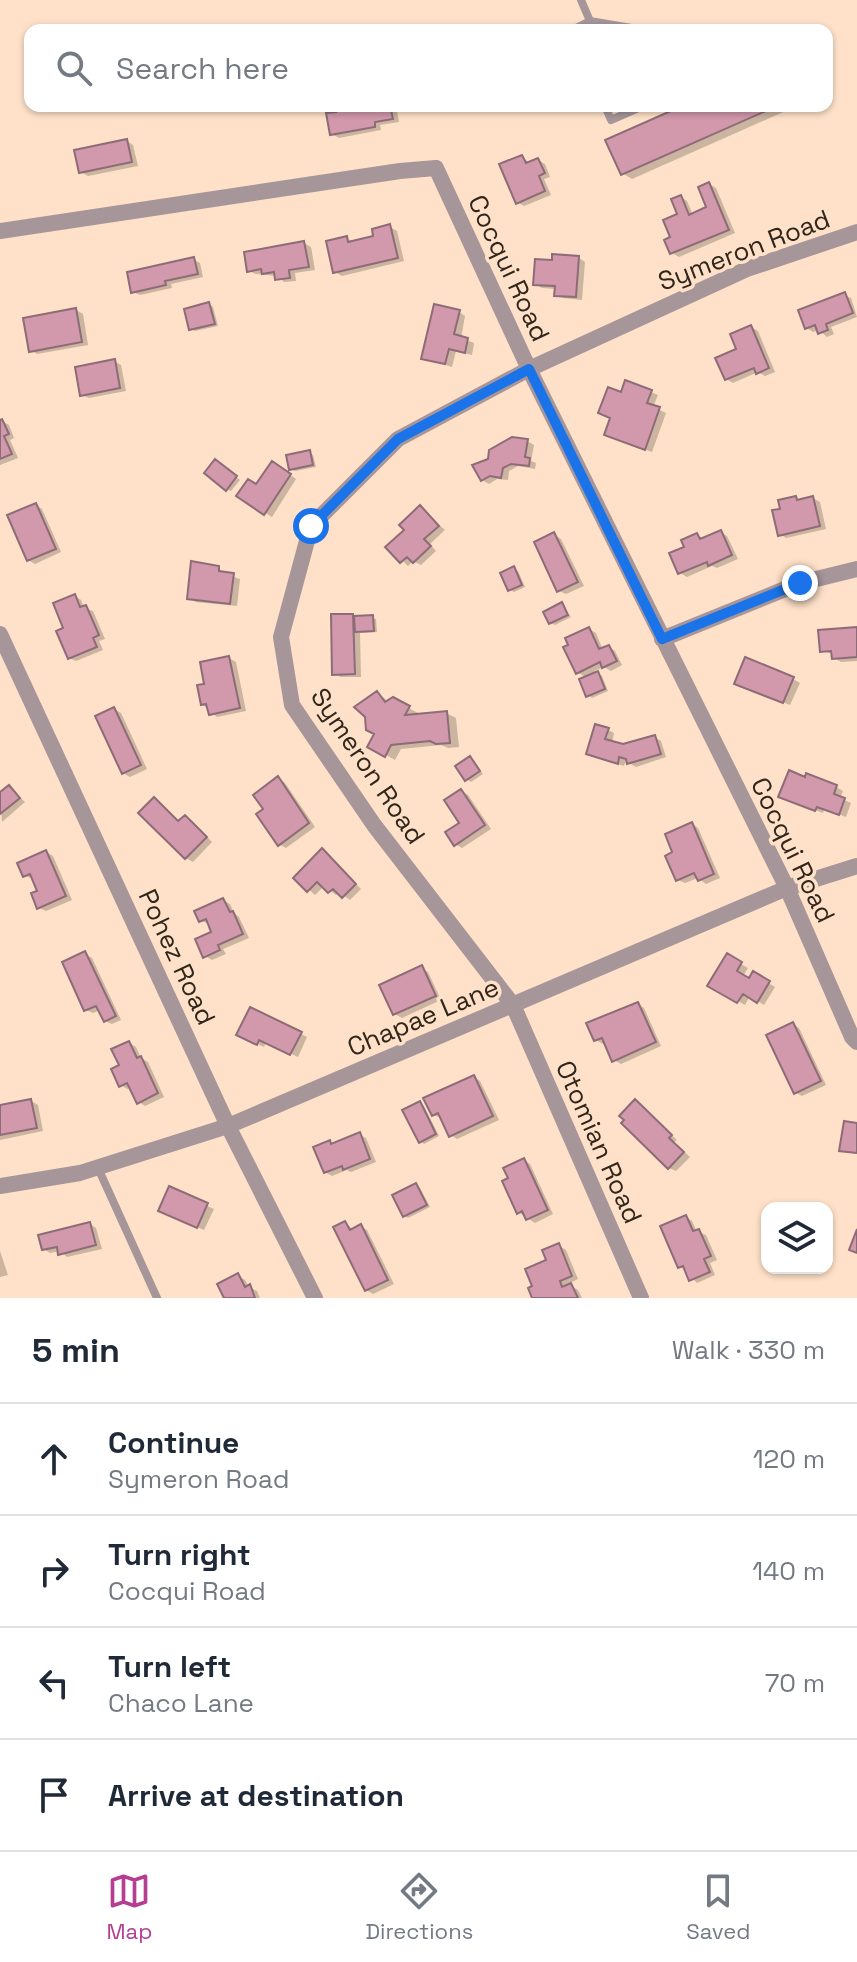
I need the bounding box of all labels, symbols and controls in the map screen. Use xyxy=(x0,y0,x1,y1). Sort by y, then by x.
search box xyxy=(24,24,833,112)
icon: search xyxy=(52,46,96,90)
text: Search here xyxy=(116,49,289,88)
street label: Cocqui Road xyxy=(460,189,558,347)
street label: Symeron Road xyxy=(653,202,835,298)
route start xyxy=(293,508,329,544)
route end xyxy=(782,565,818,601)
street label: Symeron Road xyxy=(303,681,433,851)
street label: Cocqui Road xyxy=(743,772,843,928)
street label: Pohez Road xyxy=(131,884,223,1030)
street label: Chapae Lane xyxy=(342,970,504,1064)
street label: Otomian Road xyxy=(548,1055,650,1229)
map controls xyxy=(761,1202,833,1274)
button: layers xyxy=(761,1202,833,1274)
text: 5 min xyxy=(32,1329,120,1372)
text: Walk · 330 m xyxy=(672,1333,825,1367)
text: Continue xyxy=(108,1423,239,1462)
icon: ahead xyxy=(32,1437,76,1481)
text: 120 m xyxy=(753,1442,825,1476)
text: Symeron Road xyxy=(108,1462,289,1496)
text: Turn right xyxy=(108,1535,251,1574)
icon: right xyxy=(32,1549,76,1593)
text: 140 m xyxy=(752,1554,825,1588)
text: Cocqui Road xyxy=(108,1574,266,1608)
text: Turn left xyxy=(108,1647,231,1686)
icon: left xyxy=(32,1661,76,1705)
text: 70 m xyxy=(765,1666,825,1700)
text: Chaco Lane xyxy=(108,1686,254,1720)
icon: arrive xyxy=(32,1773,76,1817)
text: Arrive at destination xyxy=(108,1776,404,1815)
tab: Map xyxy=(107,1869,152,1945)
tab: Directions xyxy=(365,1869,473,1945)
tab: Saved xyxy=(686,1869,750,1945)

